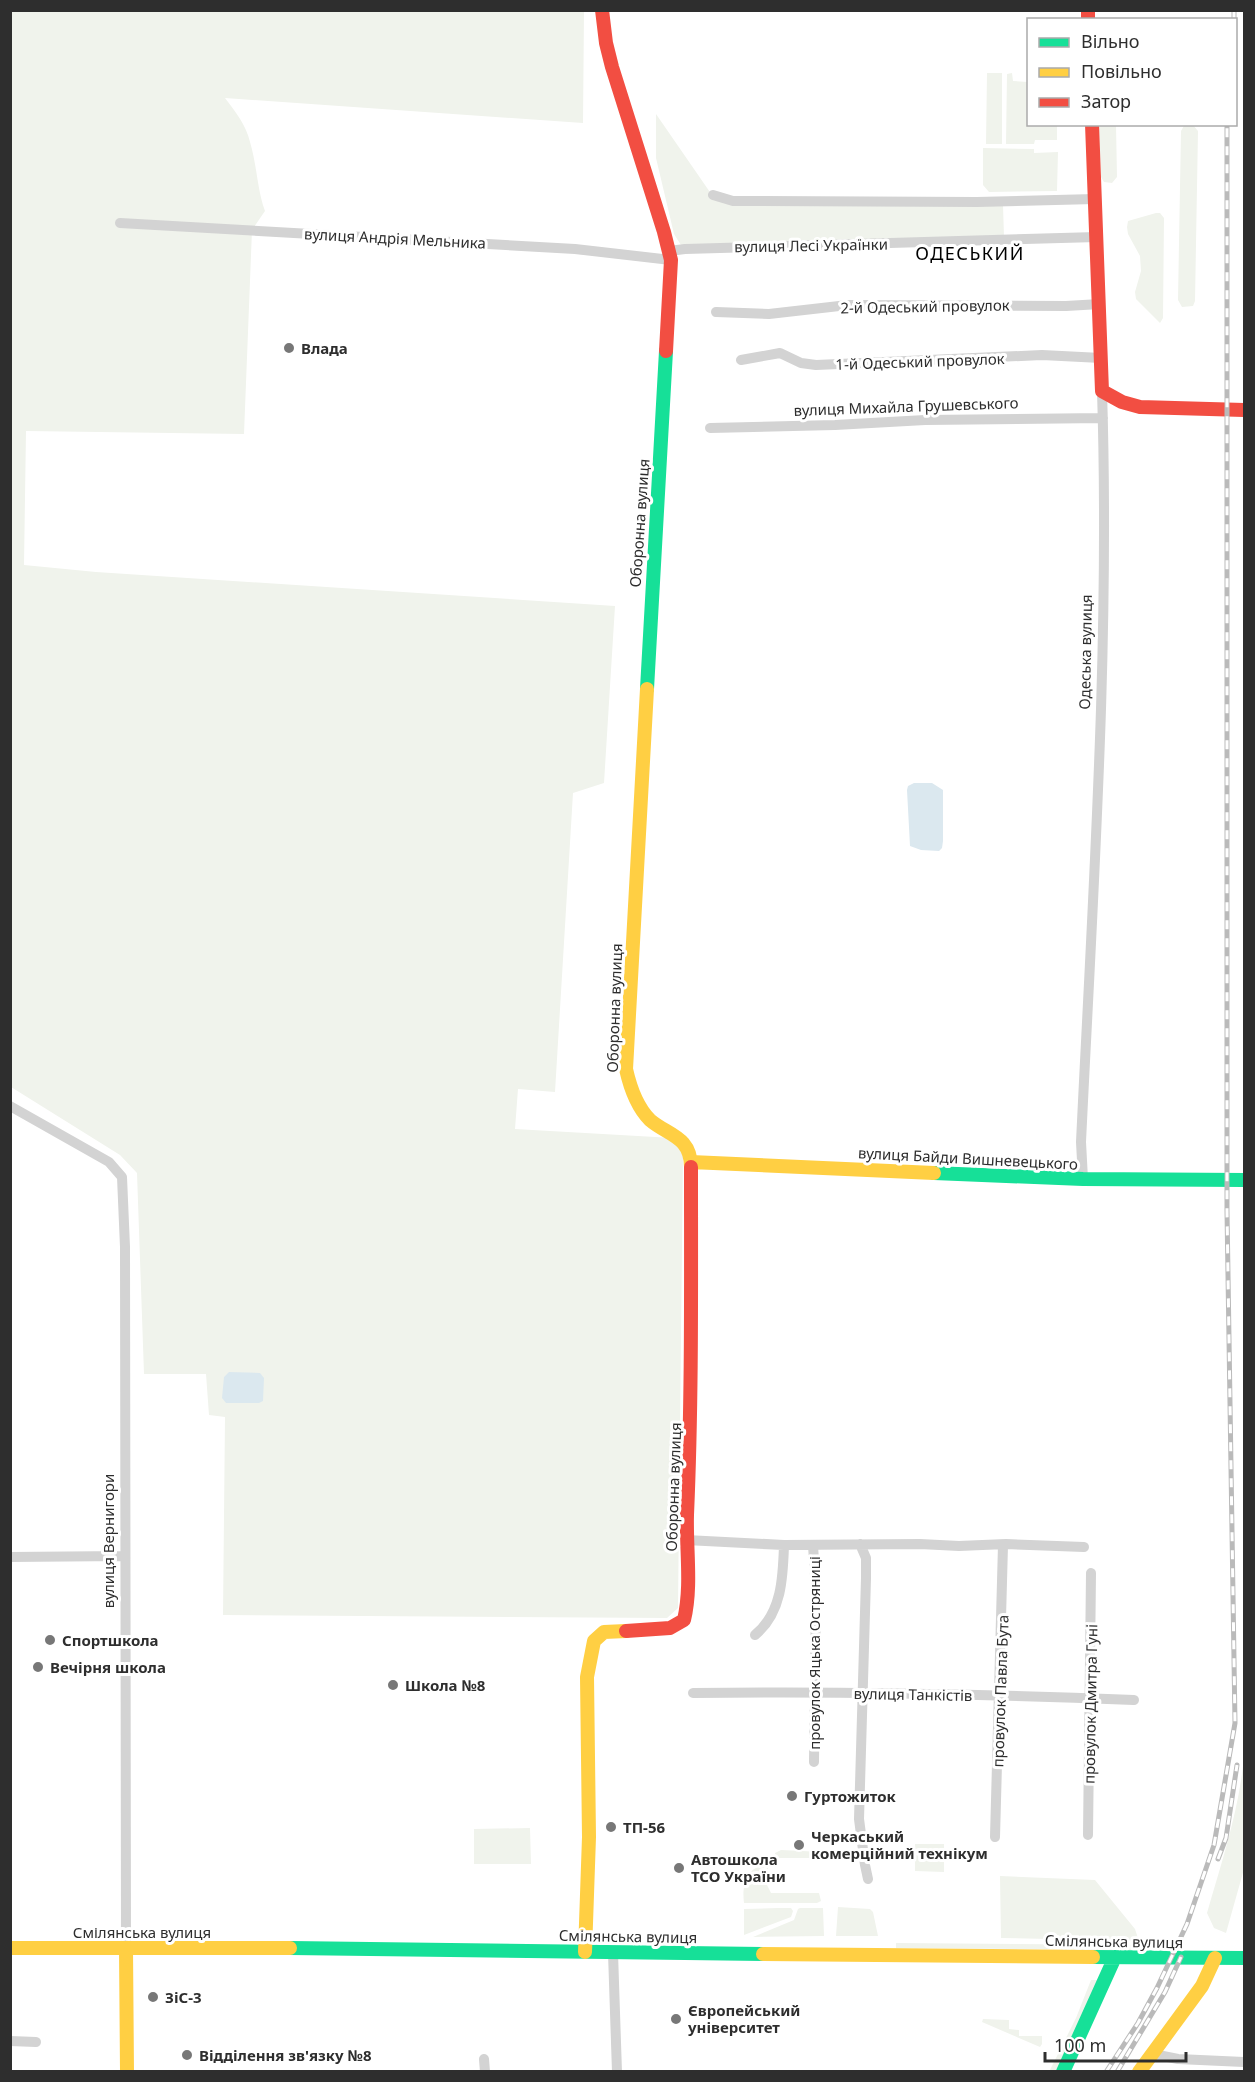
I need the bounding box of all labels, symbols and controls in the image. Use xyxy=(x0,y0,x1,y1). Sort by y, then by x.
legend xyxy=(1027,18,1237,126)
text: Вільно xyxy=(1081,29,1139,53)
text: Повільно xyxy=(1081,59,1162,83)
text: Затор xyxy=(1081,89,1131,113)
street label: вулиця Андрія Мельника xyxy=(304,223,486,253)
street label: вулиця Лесі Українки xyxy=(734,234,888,256)
district label: ОДЕСЬКИЙ xyxy=(915,241,1025,265)
street label: 2-й Одеський провулок xyxy=(840,295,1010,317)
place label: Влада xyxy=(301,338,348,358)
marker: Влада xyxy=(282,341,296,355)
street label: 1-й Одеський провулок xyxy=(835,348,1005,374)
street label: вулиця Михайла Грушевського xyxy=(793,392,1019,420)
street label: Оборонна вулиця xyxy=(625,458,653,588)
street label: Одеська вулиця xyxy=(1074,594,1096,710)
street label: Оборонна вулиця xyxy=(602,943,626,1073)
street label: вулиця Байди Вишневецького xyxy=(858,1142,1079,1174)
street label: Оборонна вулиця xyxy=(661,1422,685,1552)
street label: вулиця Вернигори xyxy=(98,1474,118,1608)
street label: провулок Яцька Остряниці xyxy=(804,1556,824,1750)
street label: провулок Павла Бута xyxy=(987,1614,1013,1768)
street label: провулок Дмитра Гуні xyxy=(1079,1624,1101,1784)
place label: Спортшкола xyxy=(62,1630,159,1650)
marker: Спортшкола xyxy=(43,1633,57,1647)
place label: Вечірня школа xyxy=(50,1657,166,1677)
marker: Вечірня школа xyxy=(31,1660,45,1674)
place label: Школа №8 xyxy=(405,1675,486,1695)
marker: Школа №8 xyxy=(386,1678,400,1692)
street label: вулиця Танкістів xyxy=(853,1683,973,1705)
place label: Гуртожиток xyxy=(804,1786,897,1806)
marker: Гуртожиток xyxy=(785,1789,799,1803)
place label: ТП-56 xyxy=(623,1817,665,1837)
marker: ТП-56 xyxy=(604,1820,618,1834)
place label: Черкаський комерційний технікум xyxy=(811,1826,988,1863)
marker: Черкаський комерційний технікум xyxy=(792,1838,806,1852)
place label: Автошкола ТСО України xyxy=(691,1849,786,1886)
marker: Автошкола ТСО України xyxy=(672,1861,686,1875)
street label: Смілянська вулиця xyxy=(73,1922,211,1942)
street label: Смілянська вулиця xyxy=(559,1925,697,1947)
street label: Смілянська вулиця xyxy=(1045,1930,1183,1952)
place label: ЗіС-3 xyxy=(165,1987,202,2007)
marker: ЗіС-3 xyxy=(146,1990,160,2004)
place label: Європейський університет xyxy=(687,2000,800,2037)
marker: Європейський університет xyxy=(669,2012,683,2026)
scale bar xyxy=(1045,2025,1186,2063)
text: 100 m xyxy=(1054,2033,1106,2057)
place label: Відділення зв'язку №8 xyxy=(199,2045,372,2065)
marker: Відділення зв'язку №8 xyxy=(180,2048,194,2062)

